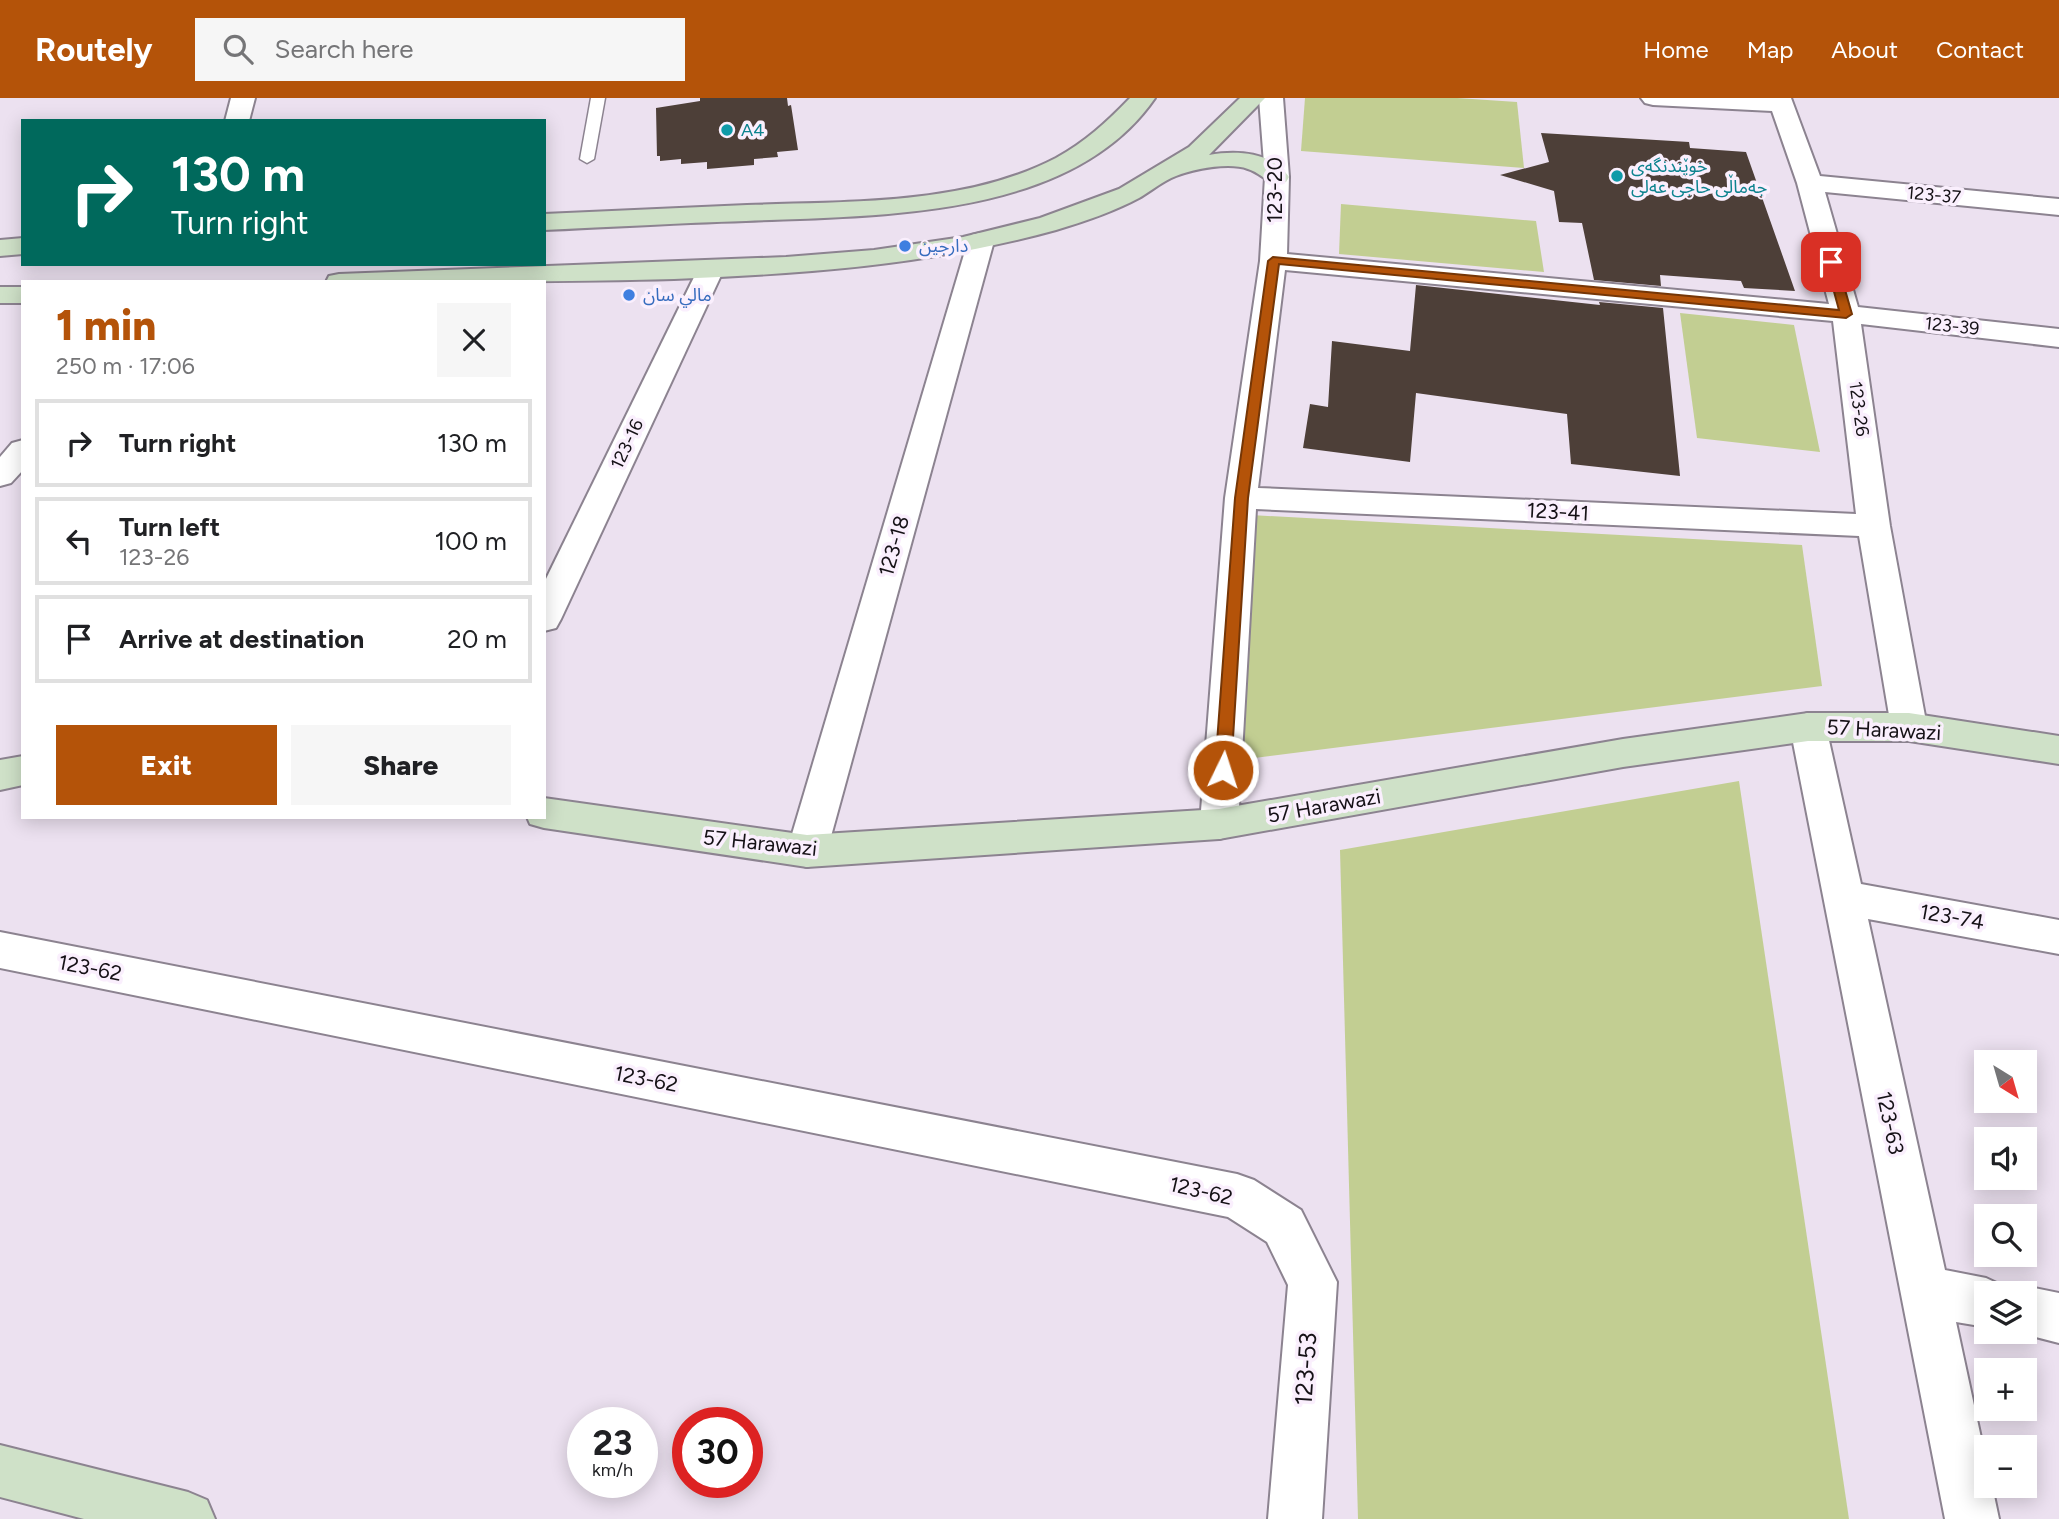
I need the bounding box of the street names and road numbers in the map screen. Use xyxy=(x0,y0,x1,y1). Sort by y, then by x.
street label: 123-20 xyxy=(1262,157,1287,223)
street label: 123-37 xyxy=(1906,182,1962,208)
street label: 123-39 xyxy=(1924,312,1980,340)
street label: 123-26 xyxy=(1844,380,1874,438)
street label: 123-16 xyxy=(606,416,648,472)
street label: 123-41 xyxy=(1526,497,1590,526)
street label: 123-18 xyxy=(873,513,914,579)
street label: 57 Harawazi xyxy=(1826,714,1942,745)
street label: 57 Harawazi xyxy=(1265,783,1383,828)
street label: 57 Harawazi xyxy=(702,824,818,861)
street label: 123-74 xyxy=(1918,899,1986,934)
street label: 123-62 xyxy=(56,949,124,986)
street label: 123-62 xyxy=(612,1060,680,1097)
street label: 123-63 xyxy=(1872,1089,1909,1157)
street label: 123-62 xyxy=(1167,1171,1235,1210)
street label: 123-53 xyxy=(1288,1331,1323,1407)

